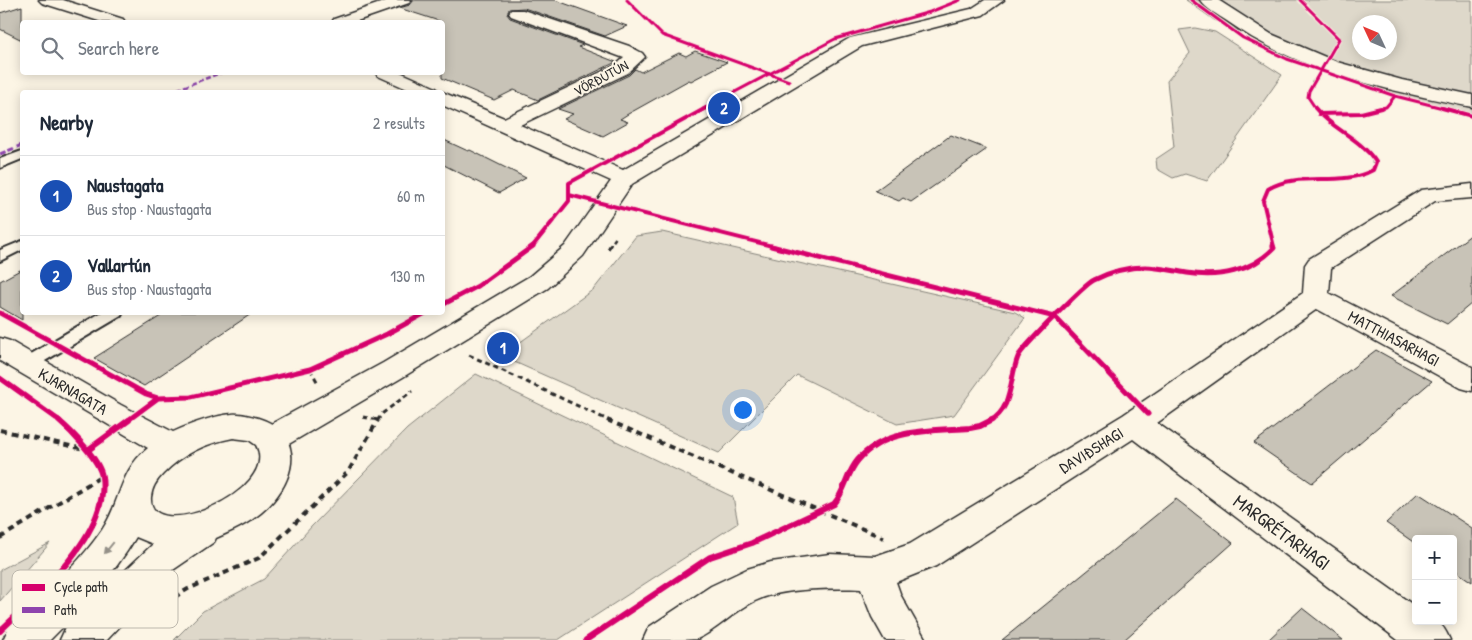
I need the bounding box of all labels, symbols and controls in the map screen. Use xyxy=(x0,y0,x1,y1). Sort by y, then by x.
north arrow xyxy=(1352,15,1397,60)
search box xyxy=(20,20,445,75)
icon: search xyxy=(38,34,66,62)
text: Search here xyxy=(78,35,159,61)
street label: VÖRÐUTÚN xyxy=(570,55,632,100)
pin: 2 xyxy=(708,89,740,127)
text: Nearby xyxy=(40,108,93,137)
text: 2 results xyxy=(373,112,425,134)
text: Naustagata xyxy=(87,172,163,198)
text: 1 xyxy=(53,185,59,207)
text: 60 m xyxy=(397,185,425,207)
text: Bus stop · Naustagata xyxy=(87,198,211,220)
text: Vallartún xyxy=(87,252,151,278)
text: 2 xyxy=(52,265,60,287)
text: 130 m xyxy=(390,265,425,287)
text: Bus stop · Naustagata xyxy=(87,278,211,300)
street label: MATTHIASARHAGI xyxy=(1344,305,1444,371)
pin: 1 xyxy=(487,329,519,367)
street label: KJARNAGATA xyxy=(34,362,112,420)
your location xyxy=(730,397,756,423)
street label: DAVIÐSHAGI xyxy=(1055,422,1127,478)
street label: MARGRÉTARHAGI xyxy=(1228,488,1336,576)
map controls xyxy=(1412,535,1457,625)
button: + xyxy=(1412,535,1457,580)
one-way arrow xyxy=(103,541,114,554)
legend xyxy=(12,570,178,628)
text: Cycle path xyxy=(54,577,108,597)
button: − xyxy=(1412,580,1457,625)
text: Path xyxy=(54,600,77,619)

